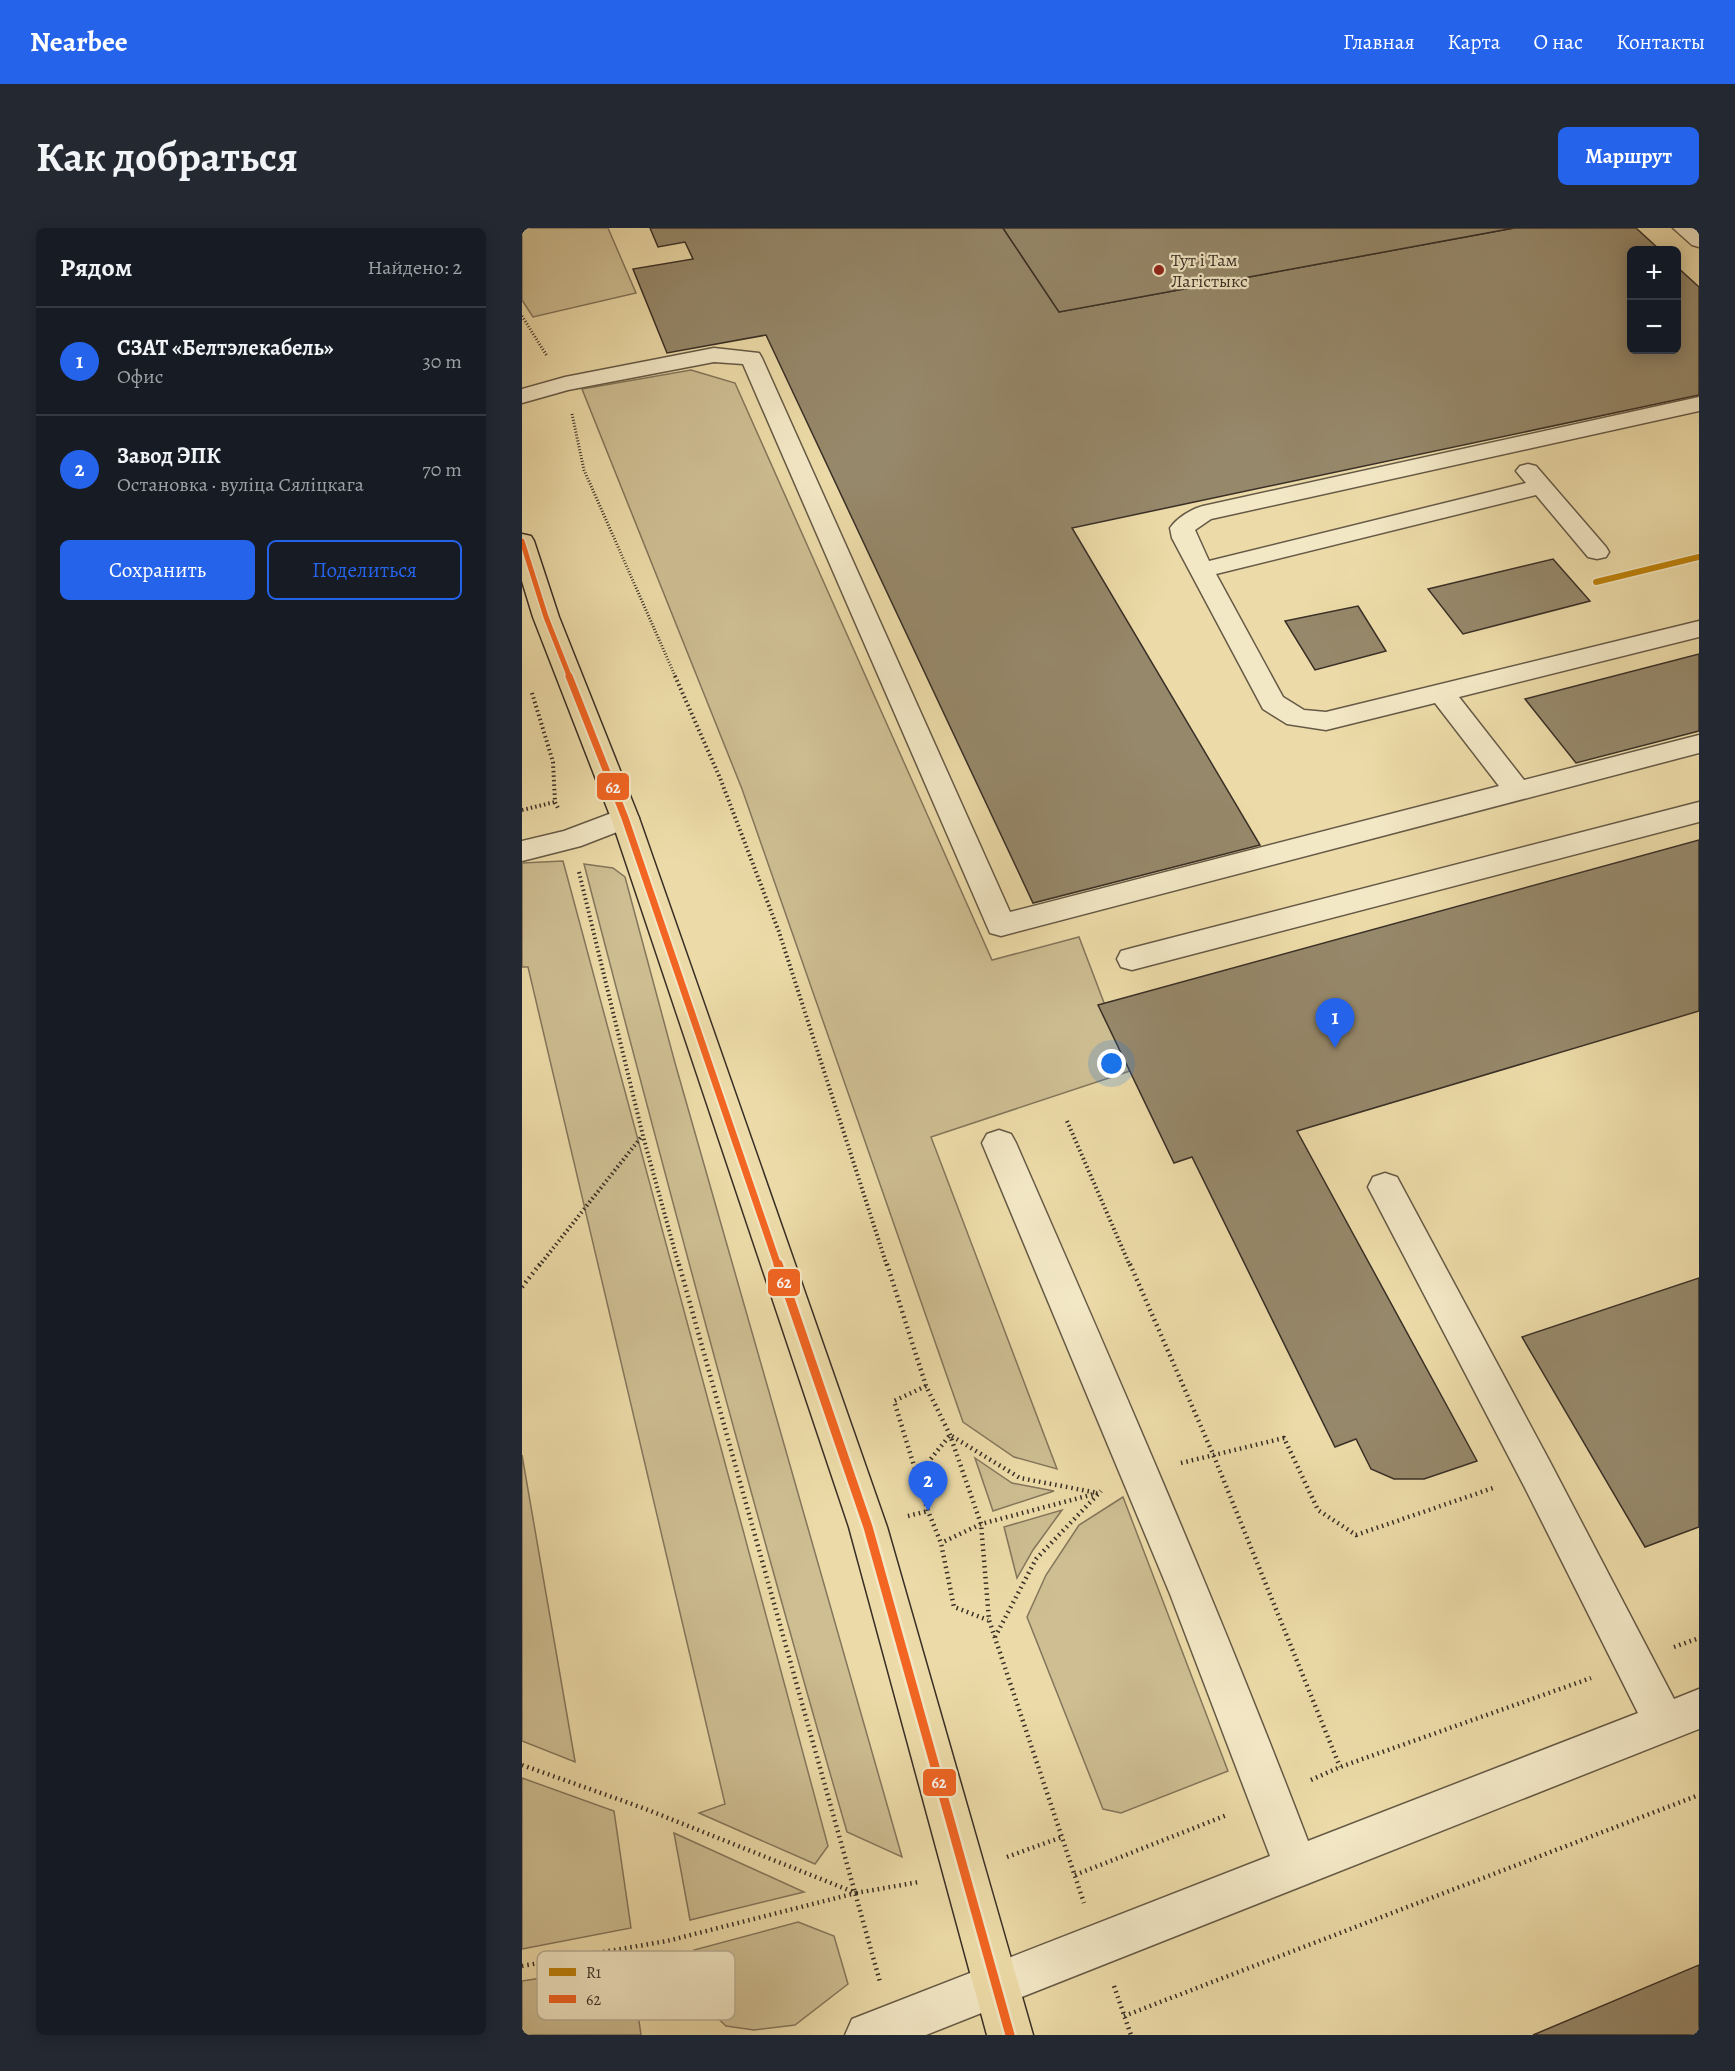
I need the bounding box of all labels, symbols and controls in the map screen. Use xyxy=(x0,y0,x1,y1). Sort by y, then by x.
text: Nearbee xyxy=(30,23,128,61)
text: Главная xyxy=(1343,28,1415,56)
text: Карта xyxy=(1448,28,1500,56)
text: О нас xyxy=(1533,28,1583,56)
text: Контакты xyxy=(1616,28,1705,56)
button: Маршрут xyxy=(1558,127,1699,185)
text: Как добраться xyxy=(36,128,298,185)
map controls xyxy=(1627,246,1681,354)
button: + xyxy=(1627,246,1681,300)
place label: Тут і Там Лагістыкс xyxy=(1171,248,1248,293)
text: Рядом xyxy=(60,250,132,285)
text: Найдено: 2 xyxy=(367,254,462,281)
marker: Тут і Там Лагістыкс xyxy=(1152,263,1166,277)
button: − xyxy=(1627,300,1681,354)
text: СЗАТ «Белтэлекабель» xyxy=(117,333,334,363)
text: 1 xyxy=(76,348,83,375)
text: 30 m xyxy=(422,348,462,375)
text: Офис xyxy=(117,363,163,390)
text: Завод ЭПК xyxy=(117,441,221,471)
text: 2 xyxy=(75,456,84,483)
text: 70 m xyxy=(422,456,462,483)
text: Остановка · вуліца Сяліцкага xyxy=(117,471,364,498)
button: Сохранить xyxy=(60,540,255,600)
button: Поделиться xyxy=(267,540,462,600)
line badge: 62 xyxy=(596,772,630,801)
text: 62 xyxy=(605,777,621,799)
pin: 1 xyxy=(1316,998,1354,1048)
your location xyxy=(1097,1049,1126,1078)
line badge: 62 xyxy=(767,1268,801,1297)
text: 62 xyxy=(776,1272,792,1294)
pin: 2 xyxy=(908,1462,948,1511)
line badge: 62 xyxy=(922,1768,957,1797)
text: 62 xyxy=(931,1772,947,1794)
legend xyxy=(537,1951,735,2020)
text: R1 xyxy=(586,1962,602,1984)
text: 62 xyxy=(586,1989,601,2011)

